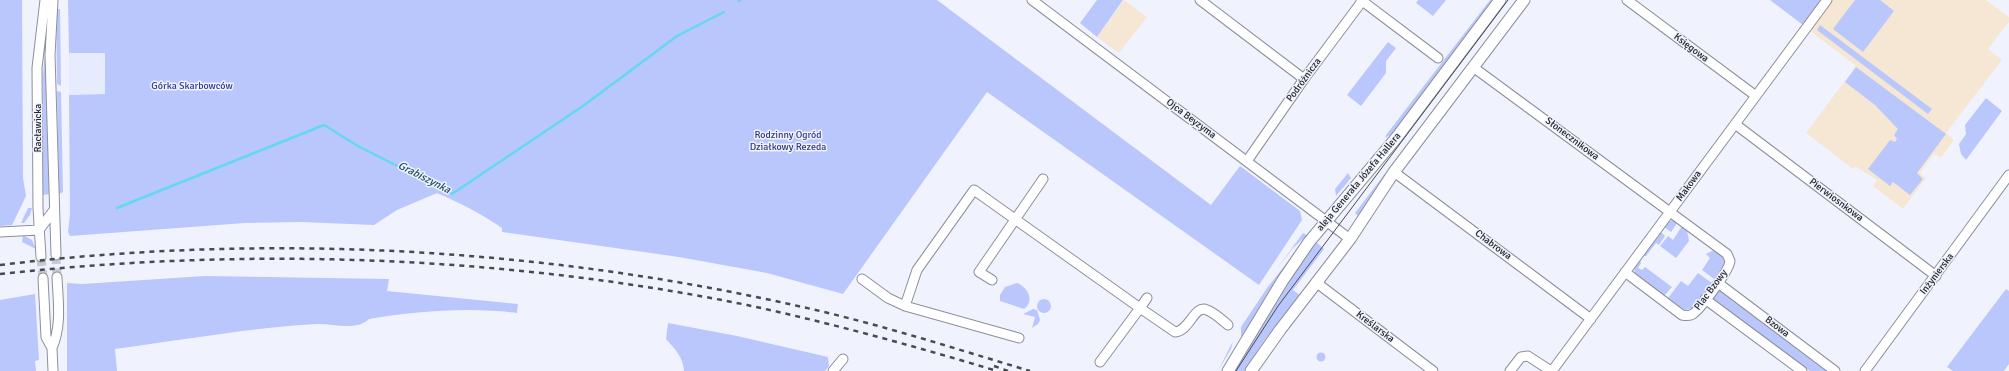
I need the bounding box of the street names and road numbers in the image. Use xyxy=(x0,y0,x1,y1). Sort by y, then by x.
street label: Księgowa xyxy=(1671,31,1711,65)
street label: Podróżnicza xyxy=(1284,56,1324,104)
street label: Ojca Beyzyma xyxy=(1164,96,1218,142)
street label: Racławicka xyxy=(32,104,44,152)
street label: Słonecznikowa xyxy=(1543,115,1601,163)
street label: aleja Generała Józefa Hallera xyxy=(1314,130,1404,234)
street label: Makowa xyxy=(1674,168,1704,204)
street label: Pierwiosnkowa xyxy=(1807,176,1865,224)
street label: Chabrowa xyxy=(1472,227,1514,263)
street label: Inżynierska xyxy=(1918,251,1956,297)
street label: Plac Bzowy xyxy=(1692,267,1730,313)
street label: Kreślarska xyxy=(1353,309,1397,345)
street label: Bzowa xyxy=(1762,314,1792,340)

